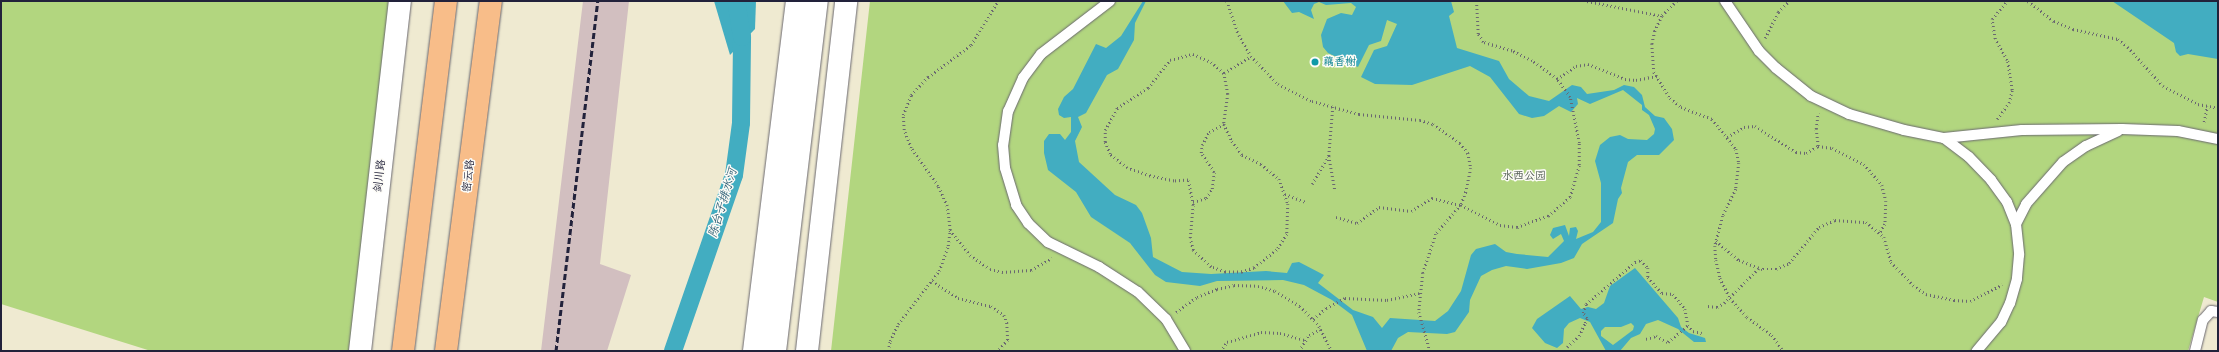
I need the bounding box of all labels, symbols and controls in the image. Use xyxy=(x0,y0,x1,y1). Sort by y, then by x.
place label: 藕香榭 xyxy=(1323,55,1356,69)
marker: 藕香榭 xyxy=(1310,57,1320,67)
street label: 剑川路 xyxy=(371,159,389,193)
street label: 密云路 xyxy=(460,159,478,193)
water label: 陈台子排水河 xyxy=(706,166,740,240)
park label: 水西公园 xyxy=(1502,169,1546,183)

